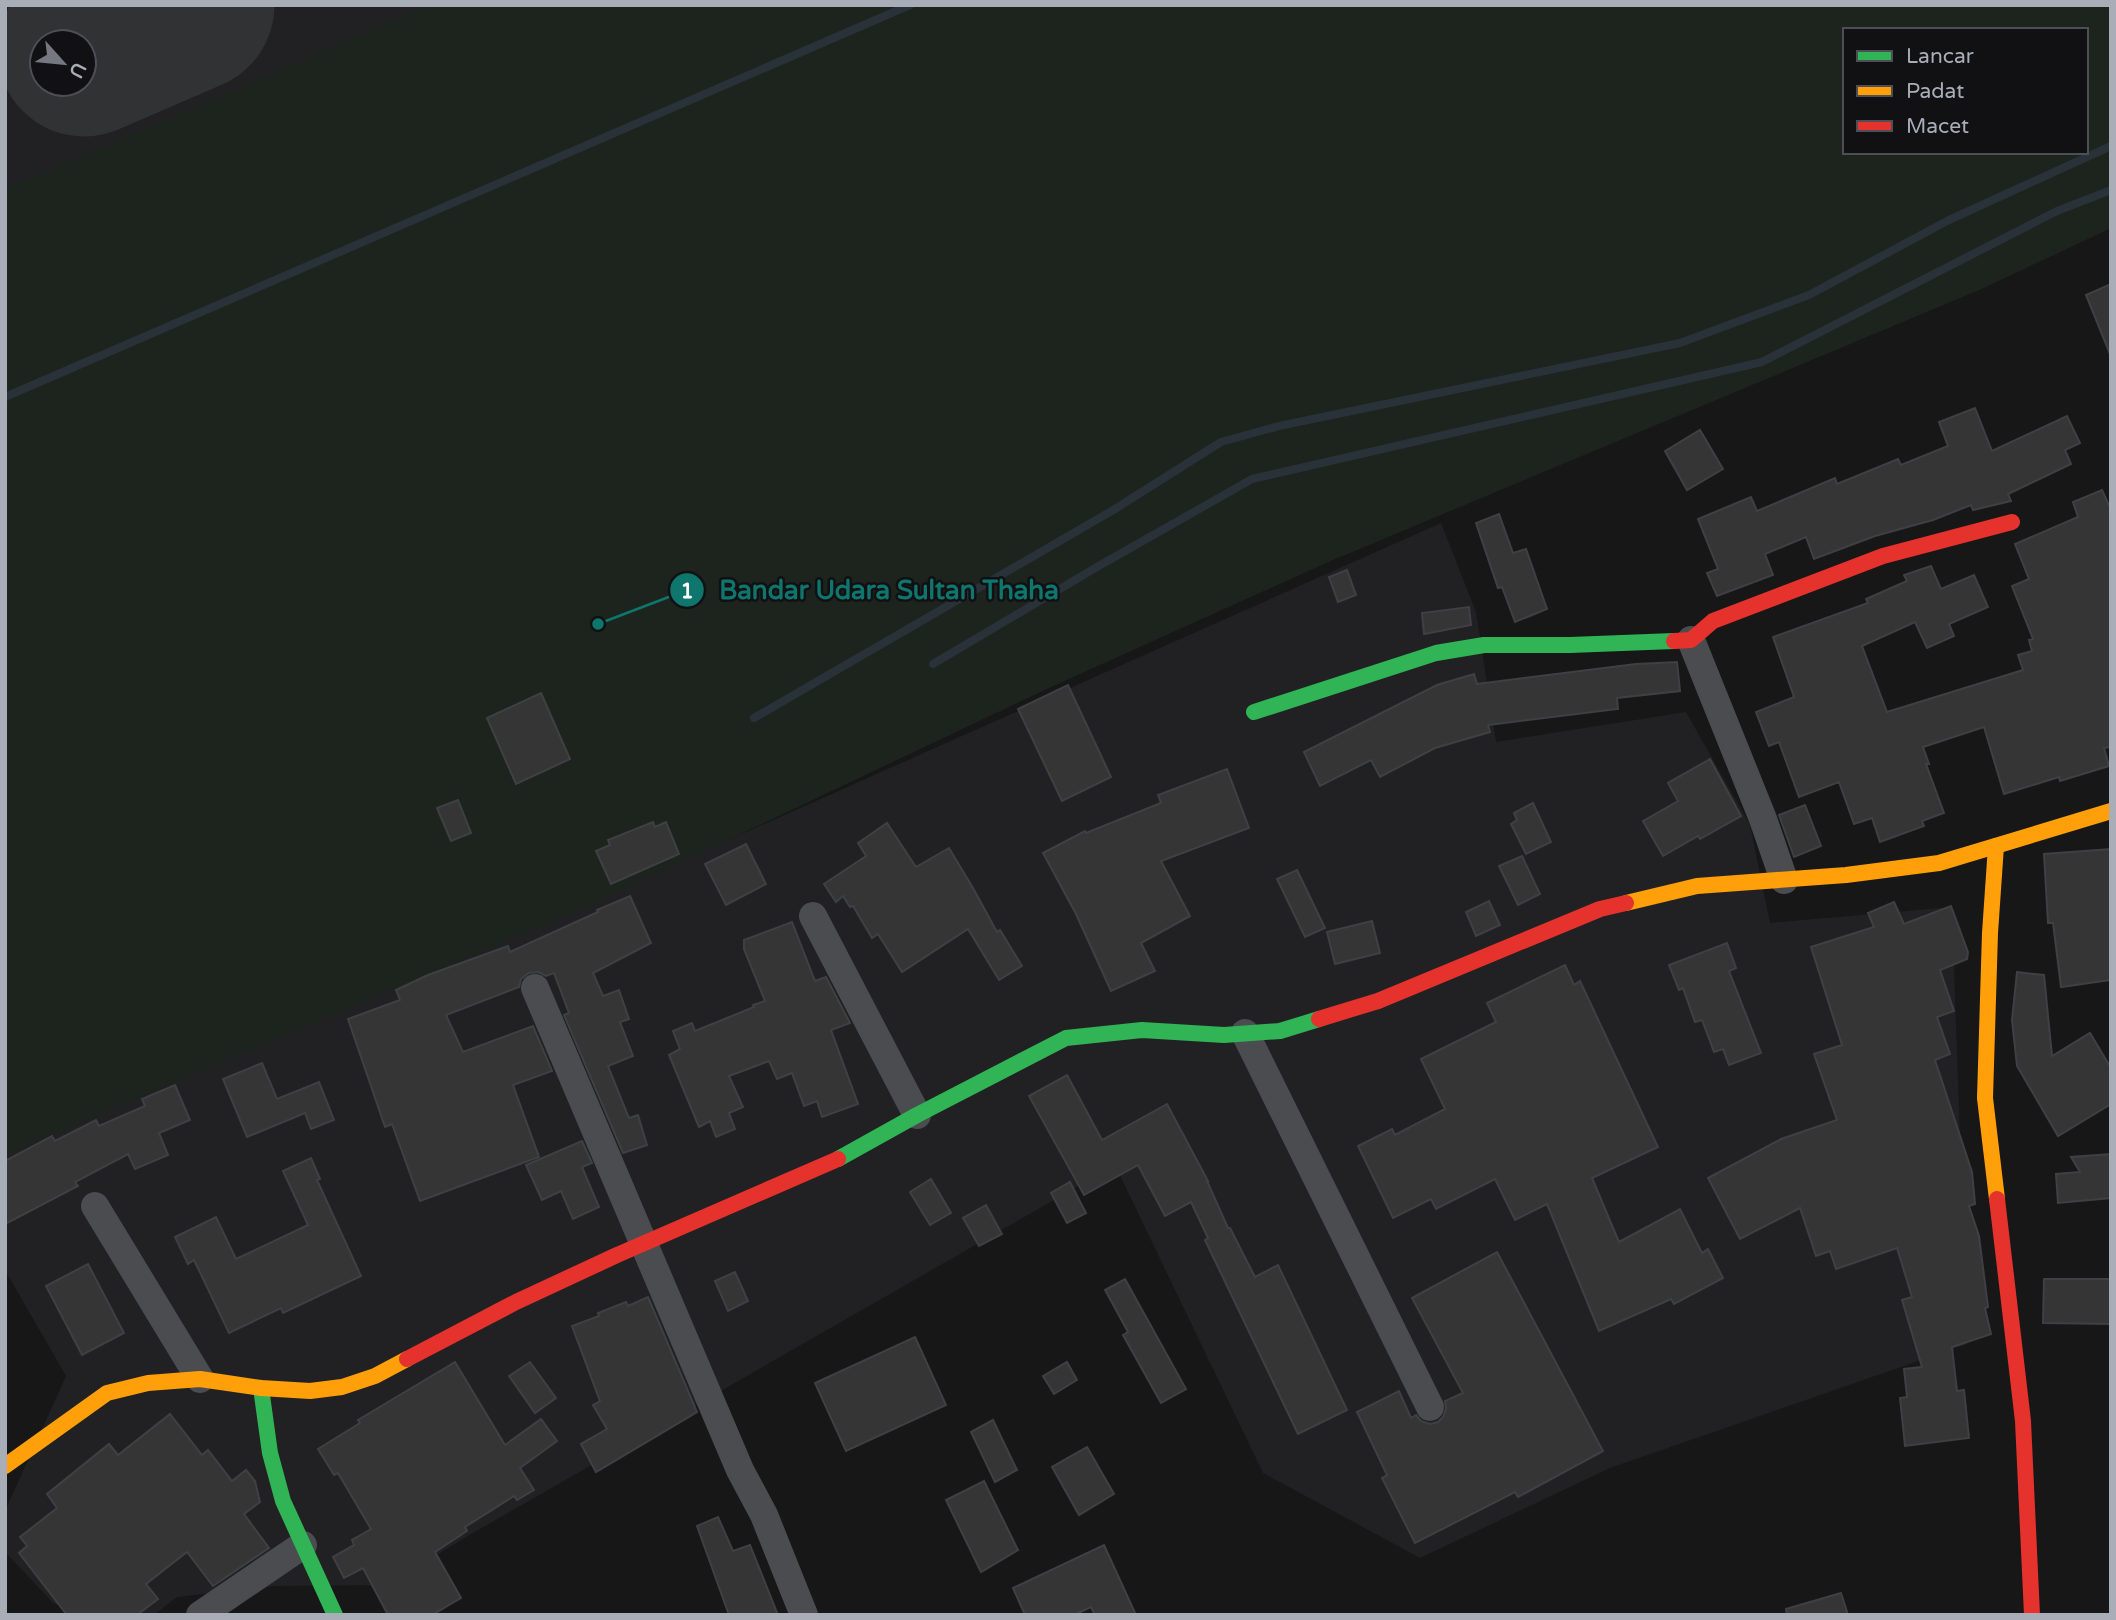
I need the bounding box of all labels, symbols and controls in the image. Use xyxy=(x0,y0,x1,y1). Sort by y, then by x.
north arrow xyxy=(28,28,98,98)
legend xyxy=(1843,28,2088,154)
text: Lancar xyxy=(1906,44,1974,69)
text: U xyxy=(64,59,90,82)
text: Padat xyxy=(1906,79,1964,104)
text: Macet xyxy=(1906,114,1969,139)
callout: Bandar Udara Sultan Thaha xyxy=(670,567,1073,614)
text: Bandar Udara Sultan Thaha xyxy=(719,575,1059,606)
text: 1 xyxy=(680,579,694,604)

